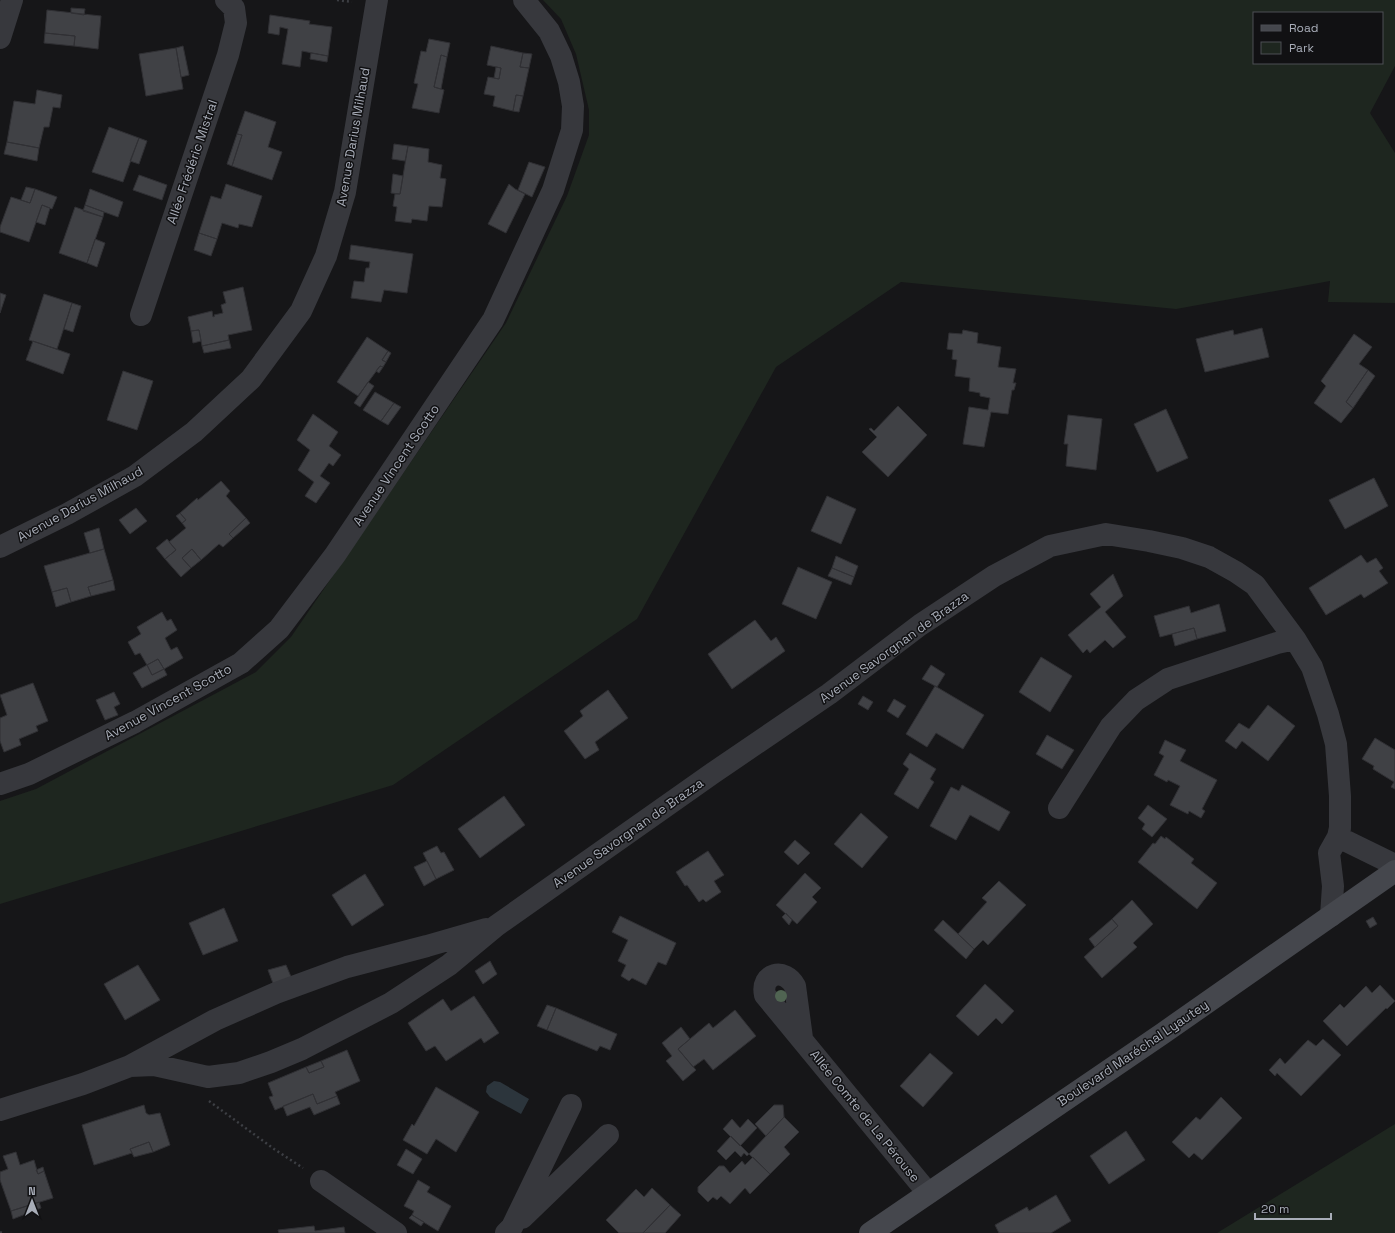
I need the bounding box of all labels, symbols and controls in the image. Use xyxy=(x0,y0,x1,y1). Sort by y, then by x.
legend xyxy=(1253,12,1383,64)
text: Road xyxy=(1289,20,1318,36)
text: Park xyxy=(1289,40,1314,56)
street label: Avenue Darius Milhaud xyxy=(332,66,374,208)
street label: Allée Frédéric Mistral xyxy=(163,98,221,226)
street label: Avenue Vincent Scotto xyxy=(349,401,443,529)
street label: Avenue Darius Milhaud xyxy=(14,462,146,546)
street label: Avenue Savorgnan de Brazza xyxy=(816,587,972,707)
street label: Avenue Vincent Scotto xyxy=(101,660,235,744)
street label: Avenue Savorgnan de Brazza xyxy=(549,774,707,892)
street label: Boulevard Maréchal Lyautey xyxy=(1054,996,1212,1110)
street label: Allée Comte de La Pérouse xyxy=(806,1046,924,1186)
north arrow xyxy=(12,1181,52,1221)
text: N xyxy=(28,1184,36,1198)
scale bar xyxy=(1255,1195,1331,1221)
text: 20 m xyxy=(1261,1201,1289,1217)

